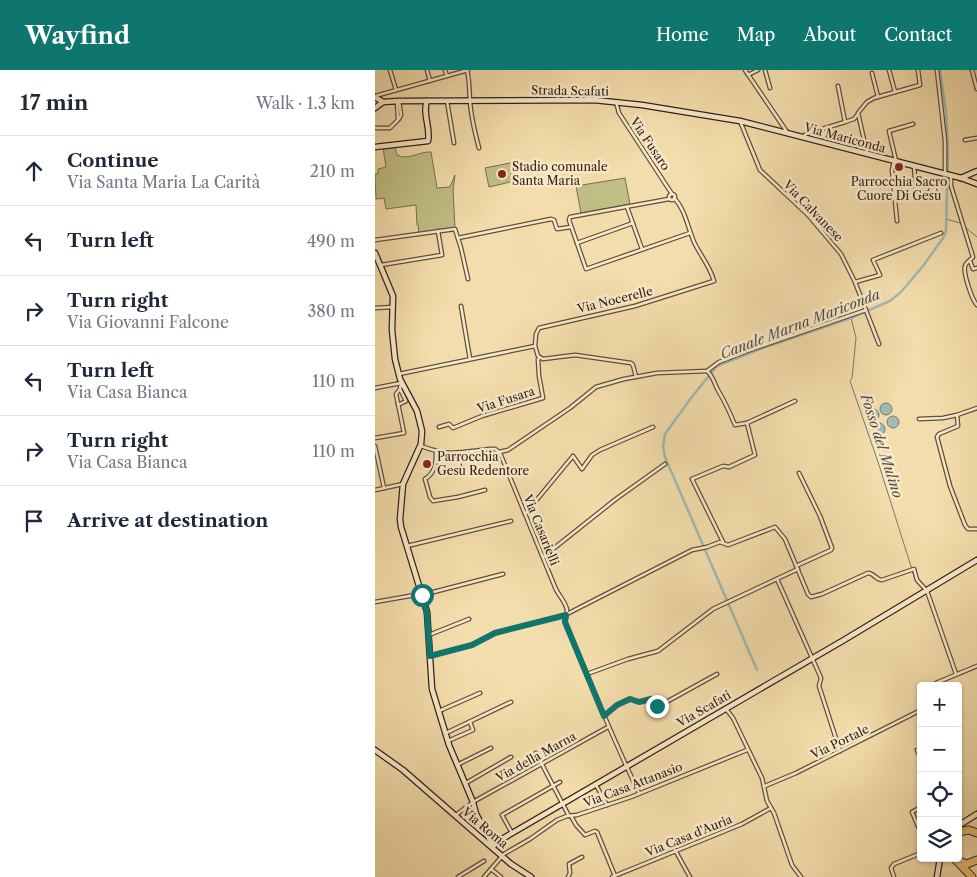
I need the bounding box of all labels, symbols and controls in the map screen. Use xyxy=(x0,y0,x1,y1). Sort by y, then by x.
text: Wayfind xyxy=(25,21,130,50)
text: Home xyxy=(656,24,709,46)
text: Map xyxy=(737,24,775,46)
text: About xyxy=(803,24,856,46)
text: Contact xyxy=(884,24,952,46)
street label: Strada Scafati xyxy=(531,82,609,99)
text: 17 min xyxy=(20,90,88,115)
text: Walk · 1.3 km xyxy=(256,93,355,113)
street label: Via Fusaro xyxy=(627,114,674,173)
street label: Via Mariconda xyxy=(802,119,888,156)
text: Continue xyxy=(67,149,159,172)
icon: ahead xyxy=(20,157,48,185)
place label: Stadio comunale Santa Maria xyxy=(512,159,608,188)
text: 210 m xyxy=(310,161,355,181)
marker: Parrocchia Sacro Cuore Di Gesù xyxy=(893,161,905,173)
marker: Stadio comunale Santa Maria xyxy=(496,168,508,180)
text: Via Santa Maria La Carità xyxy=(67,172,260,192)
place label: Parrocchia Sacro Cuore Di Gesù xyxy=(851,174,947,203)
street label: Via Calvanese xyxy=(780,176,847,245)
icon: left xyxy=(20,227,48,255)
text: Turn left xyxy=(67,229,154,252)
text: 490 m xyxy=(307,231,355,251)
street label: Via Nocerelle xyxy=(575,283,654,316)
water label: Canale Marna Mariconda xyxy=(717,285,883,363)
text: Turn right xyxy=(67,289,168,312)
icon: right xyxy=(20,297,48,325)
text: 380 m xyxy=(307,301,355,321)
text: Via Giovanni Falcone xyxy=(67,312,229,332)
text: Turn left xyxy=(67,359,154,382)
icon: left xyxy=(20,367,48,395)
text: 110 m xyxy=(312,371,355,391)
text: Via Casa Bianca xyxy=(67,382,187,402)
street label: Via Fusara xyxy=(474,383,537,416)
water label: Fosso del Mulino xyxy=(856,391,907,501)
text: Turn right xyxy=(67,429,168,452)
icon: right xyxy=(20,437,48,465)
text: 110 m xyxy=(312,441,355,461)
place label: Parrocchia Gesù Redentore xyxy=(437,449,529,478)
text: Via Casa Bianca xyxy=(67,452,187,472)
marker: Parrocchia Gesù Redentore xyxy=(421,458,433,470)
street label: Via Casarielli xyxy=(520,491,563,568)
icon: arrive xyxy=(20,507,48,535)
text: Arrive at destination xyxy=(67,509,268,532)
route start xyxy=(411,584,434,607)
map controls xyxy=(917,682,962,862)
button: + xyxy=(917,682,962,727)
street label: Via Scafati xyxy=(673,687,734,731)
route end xyxy=(646,695,669,718)
street label: Via Portale xyxy=(807,721,871,762)
button: − xyxy=(917,727,962,772)
street label: Via della Marna xyxy=(492,728,579,785)
street label: Via Casa Attanasio xyxy=(580,759,685,811)
button: locate xyxy=(917,772,962,817)
street label: Via Roma xyxy=(459,803,512,852)
street label: Via Casa d'Auria xyxy=(642,811,735,860)
button: layers xyxy=(917,817,962,862)

